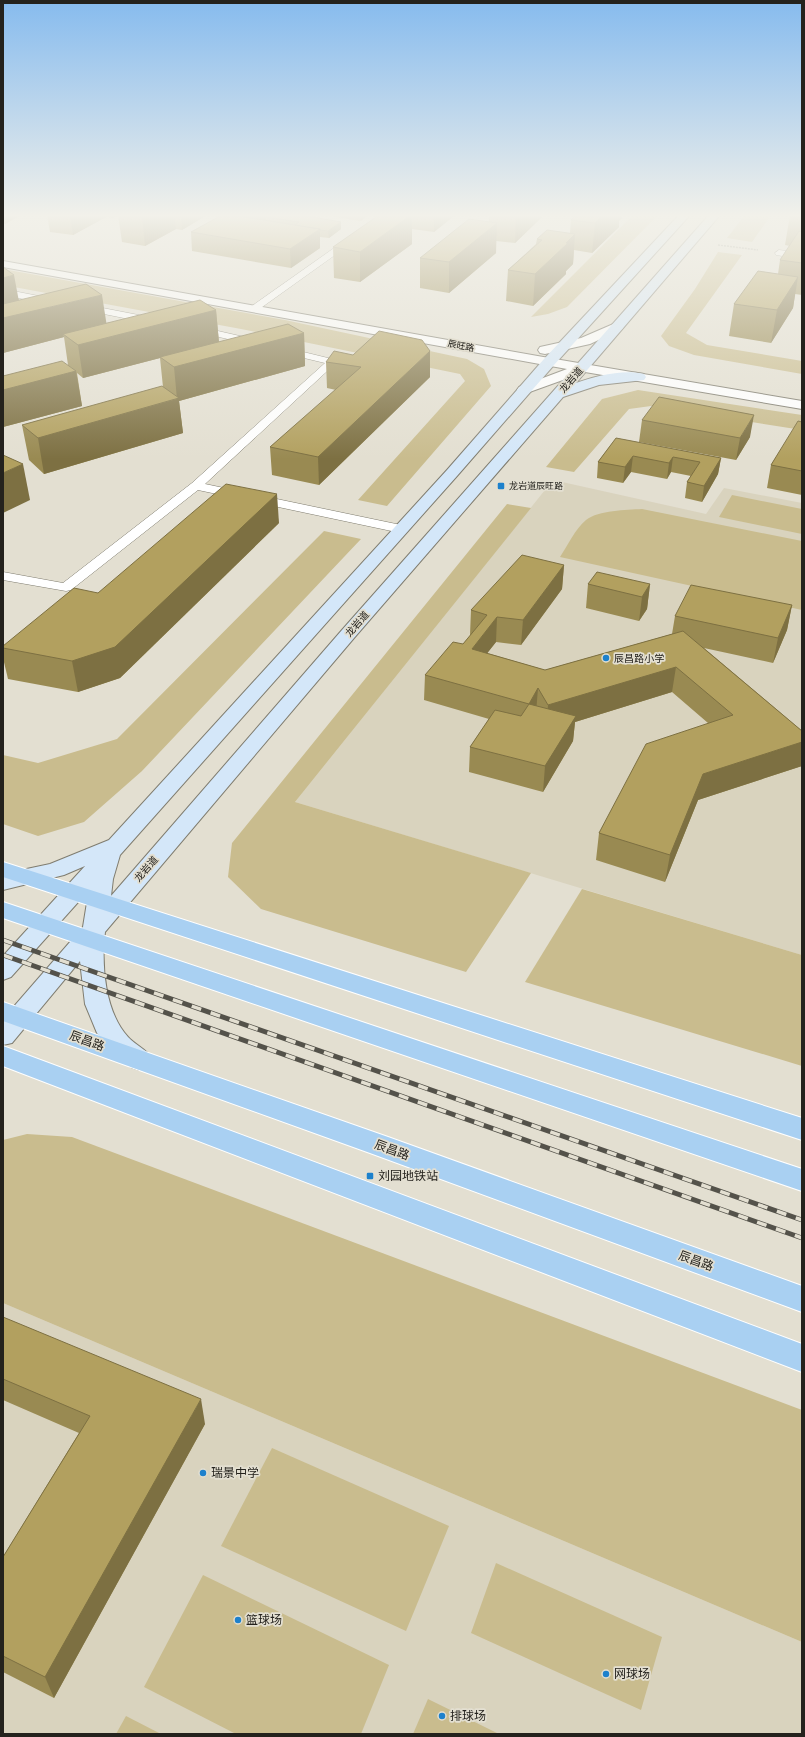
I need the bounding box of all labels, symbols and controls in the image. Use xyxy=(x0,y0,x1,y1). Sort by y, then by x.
street label: 辰旺路 xyxy=(447,339,475,353)
street label: 龙岩道 xyxy=(557,365,585,395)
place label: 龙岩道辰旺路 xyxy=(509,480,563,491)
marker: 龙岩道辰旺路 xyxy=(496,481,506,491)
street label: 龙岩道 xyxy=(343,609,371,639)
marker: 辰昌路小学 xyxy=(601,653,611,663)
place label: 辰昌路小学 xyxy=(614,653,664,664)
street label: 龙岩道 xyxy=(132,854,160,884)
street label: 辰昌路 xyxy=(68,1028,106,1054)
street label: 辰昌路 xyxy=(373,1137,411,1163)
place label: 刘园地铁站 xyxy=(378,1169,438,1183)
marker: 刘园地铁站 xyxy=(365,1171,375,1181)
street label: 辰昌路 xyxy=(677,1248,715,1274)
place label: 瑞景中学 xyxy=(211,1466,259,1480)
marker: 瑞景中学 xyxy=(198,1468,208,1478)
place label: 篮球场 xyxy=(246,1613,282,1627)
marker: 篮球场 xyxy=(233,1615,243,1625)
place label: 网球场 xyxy=(614,1667,650,1681)
marker: 网球场 xyxy=(601,1669,611,1679)
place label: 排球场 xyxy=(450,1709,486,1723)
marker: 排球场 xyxy=(437,1711,447,1721)

